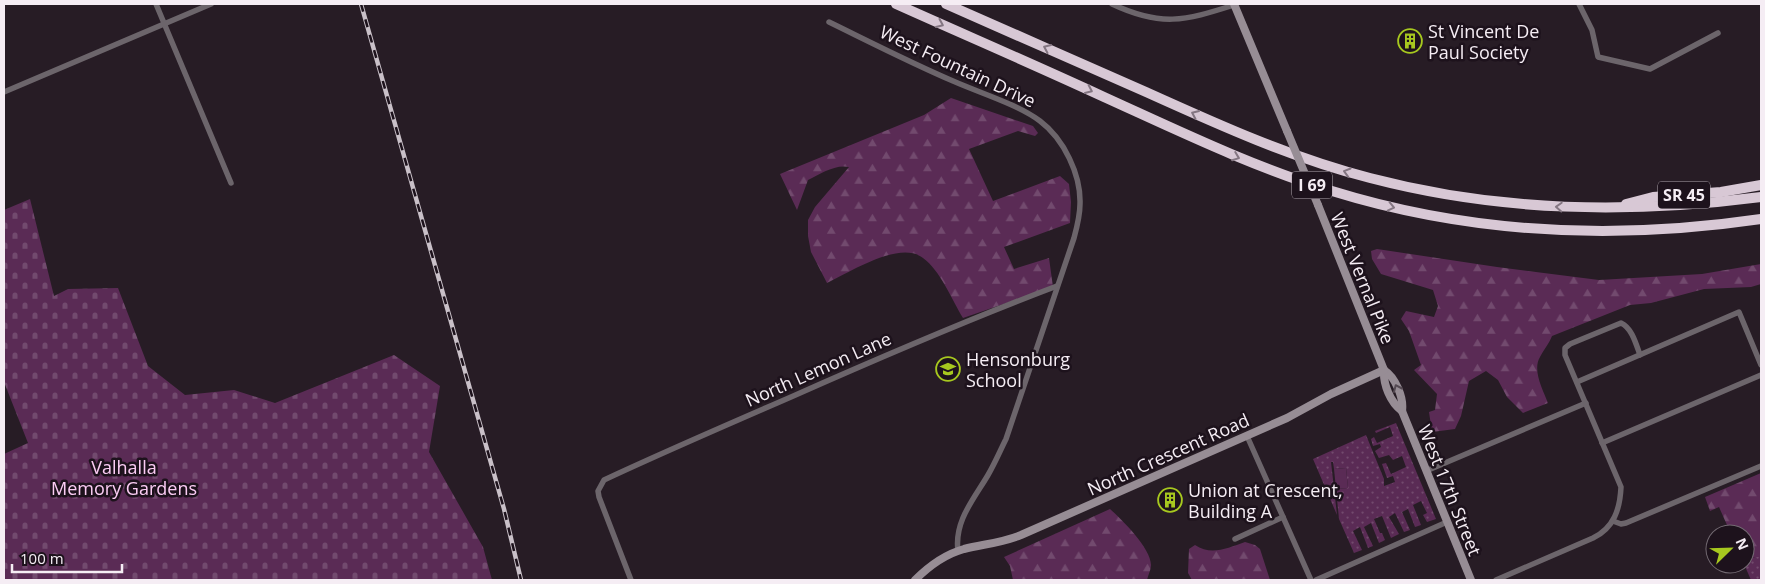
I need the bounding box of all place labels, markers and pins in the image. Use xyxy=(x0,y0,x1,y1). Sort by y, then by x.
place label: St Vincent De Paul Society xyxy=(1428,19,1539,64)
building icon: St Vincent De Paul Society xyxy=(1397,28,1423,54)
place label: Hensonburg School xyxy=(966,347,1070,392)
school or university icon: Hensonburg School xyxy=(935,356,961,382)
place label: Union at Crescent, Building A xyxy=(1188,478,1343,523)
building icon: Union at Crescent, Building A xyxy=(1157,487,1183,513)

